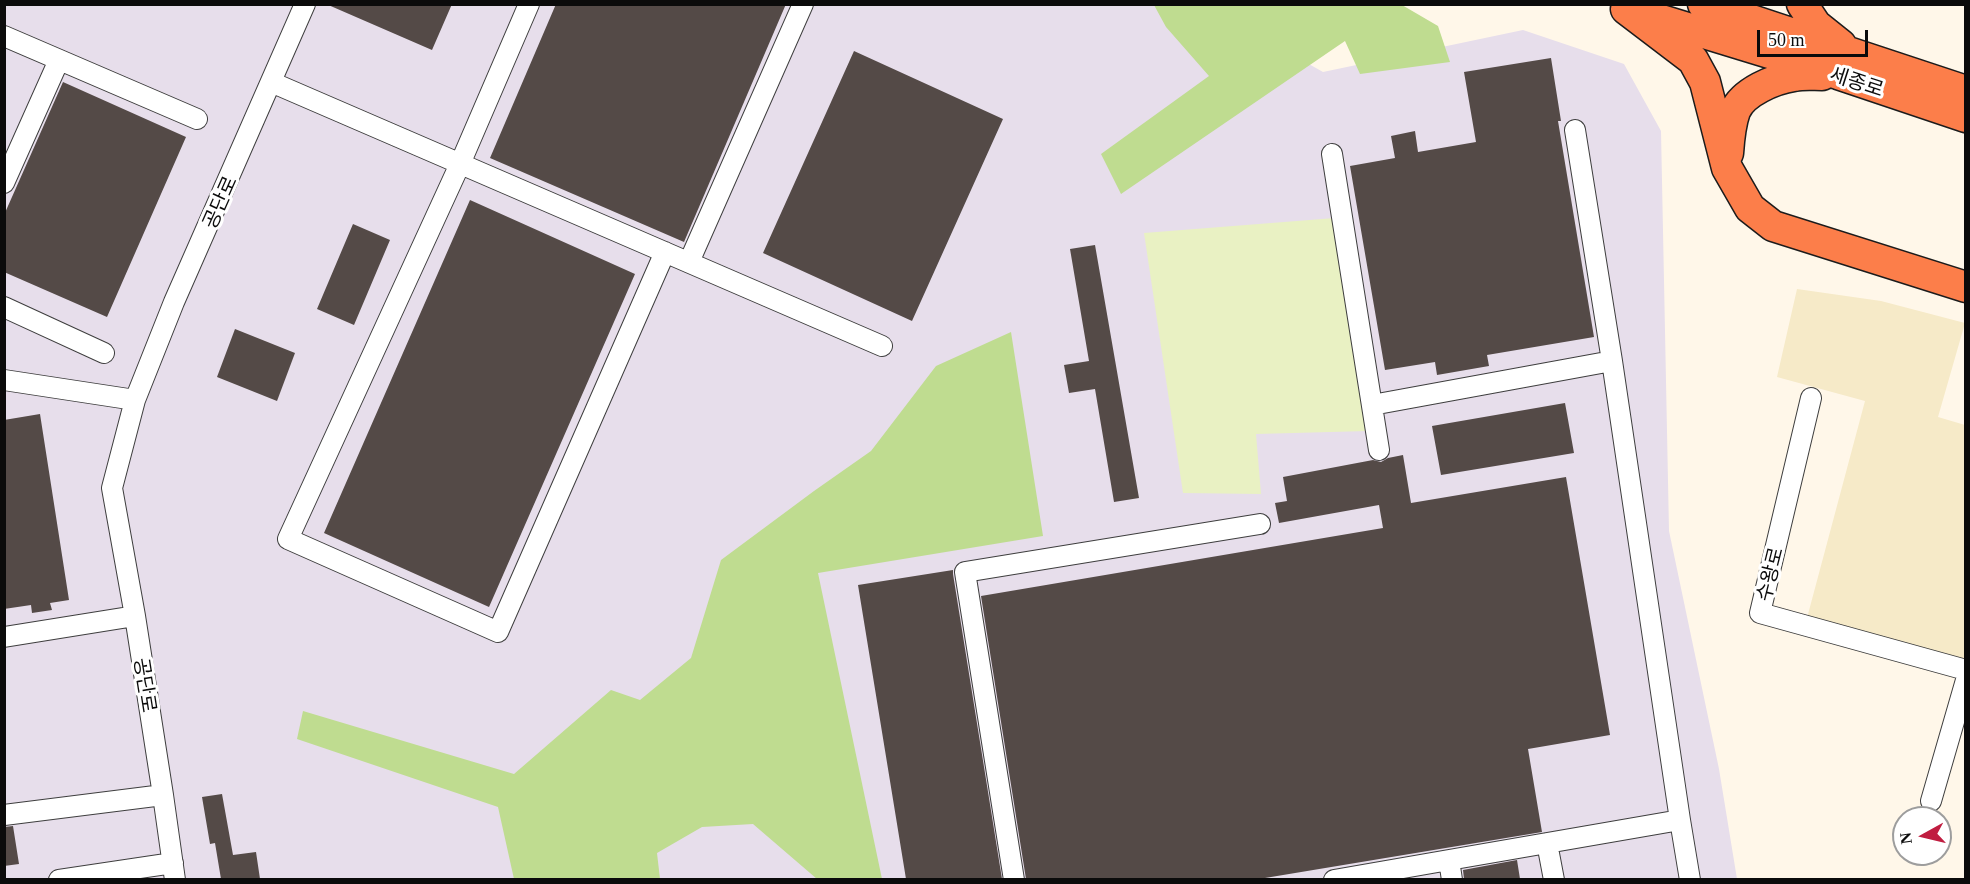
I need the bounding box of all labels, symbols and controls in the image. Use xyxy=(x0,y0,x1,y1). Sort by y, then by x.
scale bar xyxy=(1760,18,1871,56)
text: 50 m xyxy=(1768,30,1805,50)
street label: 세종로 xyxy=(1827,61,1887,101)
street label: 공단로 xyxy=(197,172,241,232)
street label: 수왕로 xyxy=(1751,544,1787,604)
street label: 공단로 xyxy=(130,656,162,714)
north arrow xyxy=(1892,806,1952,866)
text: N xyxy=(1896,831,1915,845)

